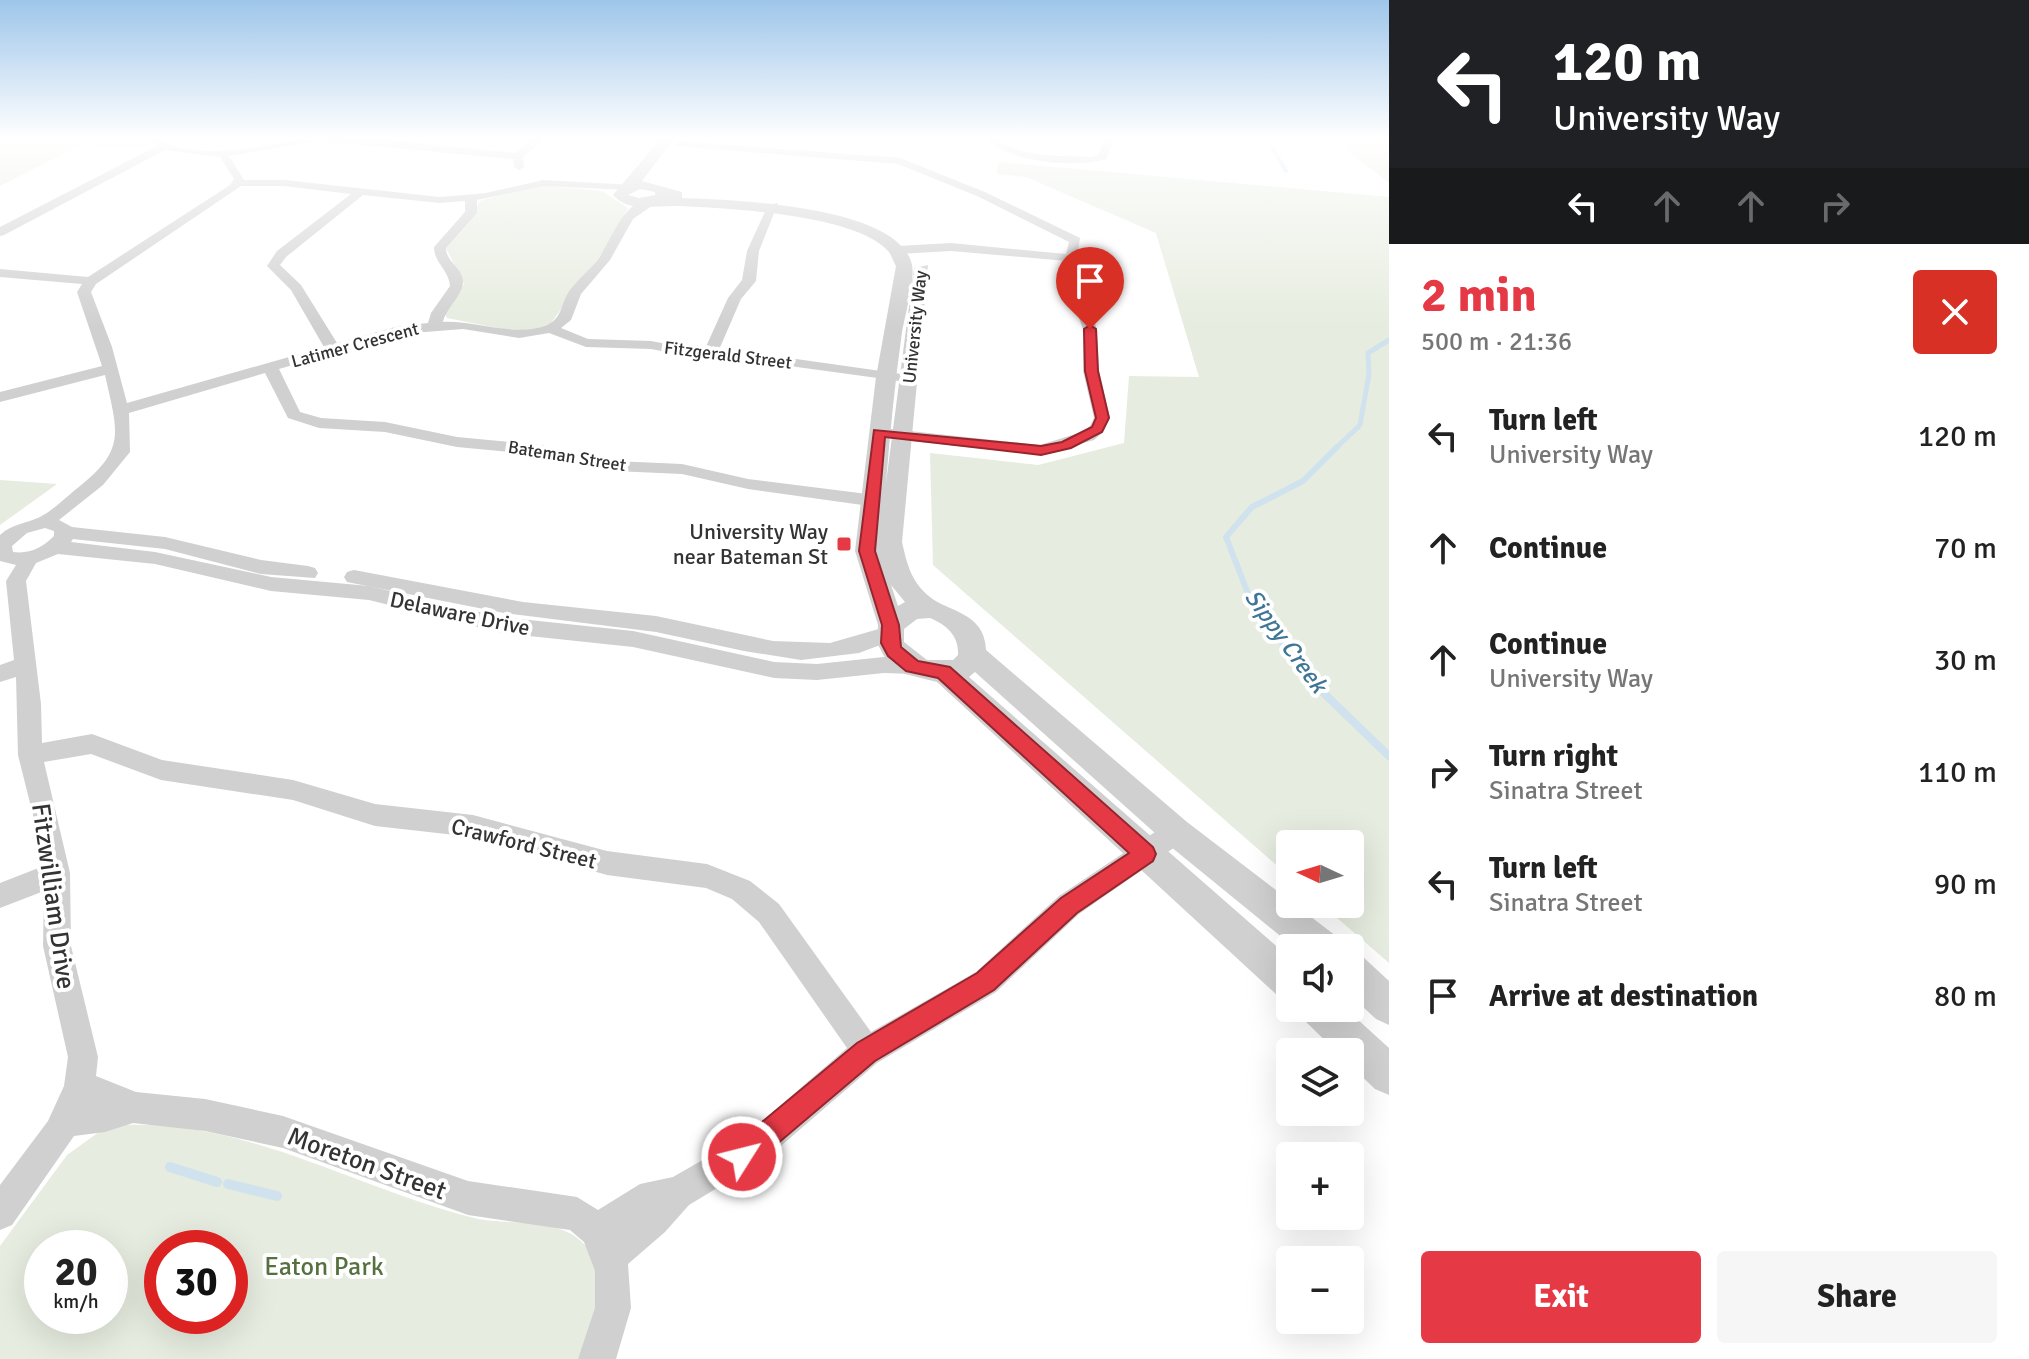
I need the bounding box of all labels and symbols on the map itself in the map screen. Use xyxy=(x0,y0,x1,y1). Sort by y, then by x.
pin xyxy=(1056,247,1124,329)
street label: University Way xyxy=(898,269,932,385)
street label: Latimer Crescent xyxy=(289,317,421,373)
street label: Fitzgerald Street xyxy=(663,336,793,374)
street label: Bateman Street xyxy=(506,436,628,476)
place label: University Way near Bateman St xyxy=(673,518,829,570)
marker: University Way near Bateman St xyxy=(835,535,853,553)
water label: Sippy Creek xyxy=(1238,583,1335,700)
street label: Delaware Drive xyxy=(388,585,532,641)
street label: Fitzwilliam Drive xyxy=(24,801,82,991)
street label: Crawford Street xyxy=(448,812,600,875)
north arrow xyxy=(1276,830,1364,918)
position arrow xyxy=(700,1115,784,1199)
street label: Moreton Street xyxy=(283,1120,450,1207)
speed limit sign: 30 xyxy=(144,1230,248,1334)
park label: Eaton Park xyxy=(264,1251,384,1283)

